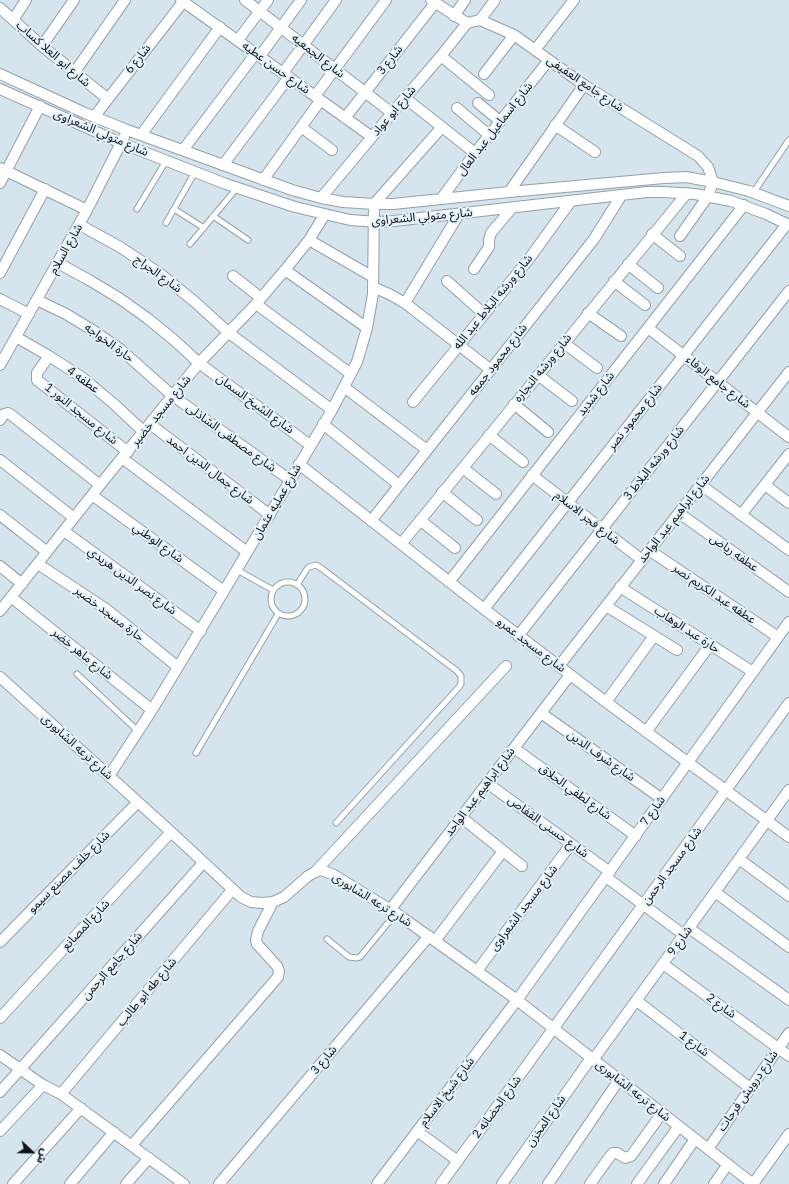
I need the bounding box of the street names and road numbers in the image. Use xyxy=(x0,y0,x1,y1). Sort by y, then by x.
street label: شارع ابو العلا كساب xyxy=(13,18,93,90)
street label: شارع الجمعيه xyxy=(289,31,347,81)
street label: شارع حسن عطيه xyxy=(239,39,313,97)
street label: شارع 6 xyxy=(122,41,154,77)
street label: شارع 3 xyxy=(374,42,406,78)
street label: شارع جامع العفيفى xyxy=(544,53,626,115)
street label: شارع اسماعيل عبد العال xyxy=(454,79,536,179)
street label: شارع ابو عواد xyxy=(369,83,419,139)
street label: شارع متولي الشعراوى xyxy=(51,107,151,159)
street label: شارع متولي الشعراوى xyxy=(371,205,473,229)
street label: شارع السلام xyxy=(46,221,86,277)
street label: شارع الجراج xyxy=(132,252,184,296)
street label: شارع ورشه البلاط عبد الله xyxy=(450,252,536,352)
street label: حارة الخواجه xyxy=(82,320,136,366)
street label: شارع محمود جمعه xyxy=(465,321,531,399)
street label: شارع ورشه النجاره xyxy=(511,331,575,405)
street label: شارع جامع الوفاء xyxy=(683,352,753,412)
street label: عطفه 4 xyxy=(64,363,102,397)
street label: شارع شديد xyxy=(574,369,618,419)
street label: شارع الشيخ السمان xyxy=(213,371,297,437)
street label: شارع مسجد خضير xyxy=(128,373,194,449)
street label: شارع مسجد النور 1 xyxy=(42,380,120,448)
street label: شارع محمود نصر xyxy=(604,381,666,453)
street label: شارع مصطفى الشاذلى xyxy=(183,401,279,475)
street label: شارع ورشه البلاط 3 xyxy=(620,423,688,503)
street label: شارع جمال الدين احمد xyxy=(163,432,257,508)
street label: شارع عمليه عثمان xyxy=(249,462,305,542)
street label: شارع ابراهيم عبد الواحد xyxy=(635,472,713,566)
street label: شارع فجر الاسلام xyxy=(551,488,623,548)
street label: شارع الوطني xyxy=(130,520,186,566)
street label: عطفه رياض xyxy=(707,531,761,575)
street label: شارع نصر الدين هريدي xyxy=(85,544,179,618)
street label: عطفه عبد الكريم نصر xyxy=(670,561,758,627)
street label: حارة مسجد خضير xyxy=(71,583,147,645)
street label: حارة عبد الوهاب xyxy=(651,603,723,657)
street label: شارع مسجد عمرو xyxy=(494,614,568,676)
street label: شارع ماهر خضر xyxy=(49,625,115,683)
street label: شارع ترعه الشابورى xyxy=(38,711,116,783)
street label: شارع شرف الدين xyxy=(564,727,638,785)
street label: شارع ابراهيم عبد الواحد xyxy=(442,745,518,839)
street label: شارع لطفي الحلاق xyxy=(536,761,614,823)
street label: شارع حسنى القفاص xyxy=(505,793,591,861)
street label: شارع 7 xyxy=(637,793,669,829)
street label: شارع مسجد الرحمن xyxy=(639,824,705,908)
street label: شارع خلف مصنع سيمو xyxy=(25,828,113,916)
street label: شارع مسجد الشعراوى xyxy=(487,862,561,954)
street label: شارع ترعه الشابورى xyxy=(330,870,414,930)
street label: شارع المصانع xyxy=(59,897,113,953)
street label: شارع 9 xyxy=(664,923,696,959)
street label: شارع جامع الرحمن xyxy=(79,929,145,1003)
street label: شارع طه ابو طالب xyxy=(114,955,180,1029)
street label: شارع 2 xyxy=(703,990,739,1022)
street label: شارع 1 xyxy=(676,1028,712,1060)
street label: شارع 3 xyxy=(308,1043,340,1077)
street label: شارع درويش فرحات xyxy=(715,1048,781,1134)
street label: شارع شيخ الاسلام xyxy=(416,1055,478,1129)
street label: شارع ترعه الشابورى xyxy=(593,1057,673,1125)
street label: شارع الحضانه 2 xyxy=(469,1073,525,1141)
street label: شارع المخزن xyxy=(523,1092,569,1150)

